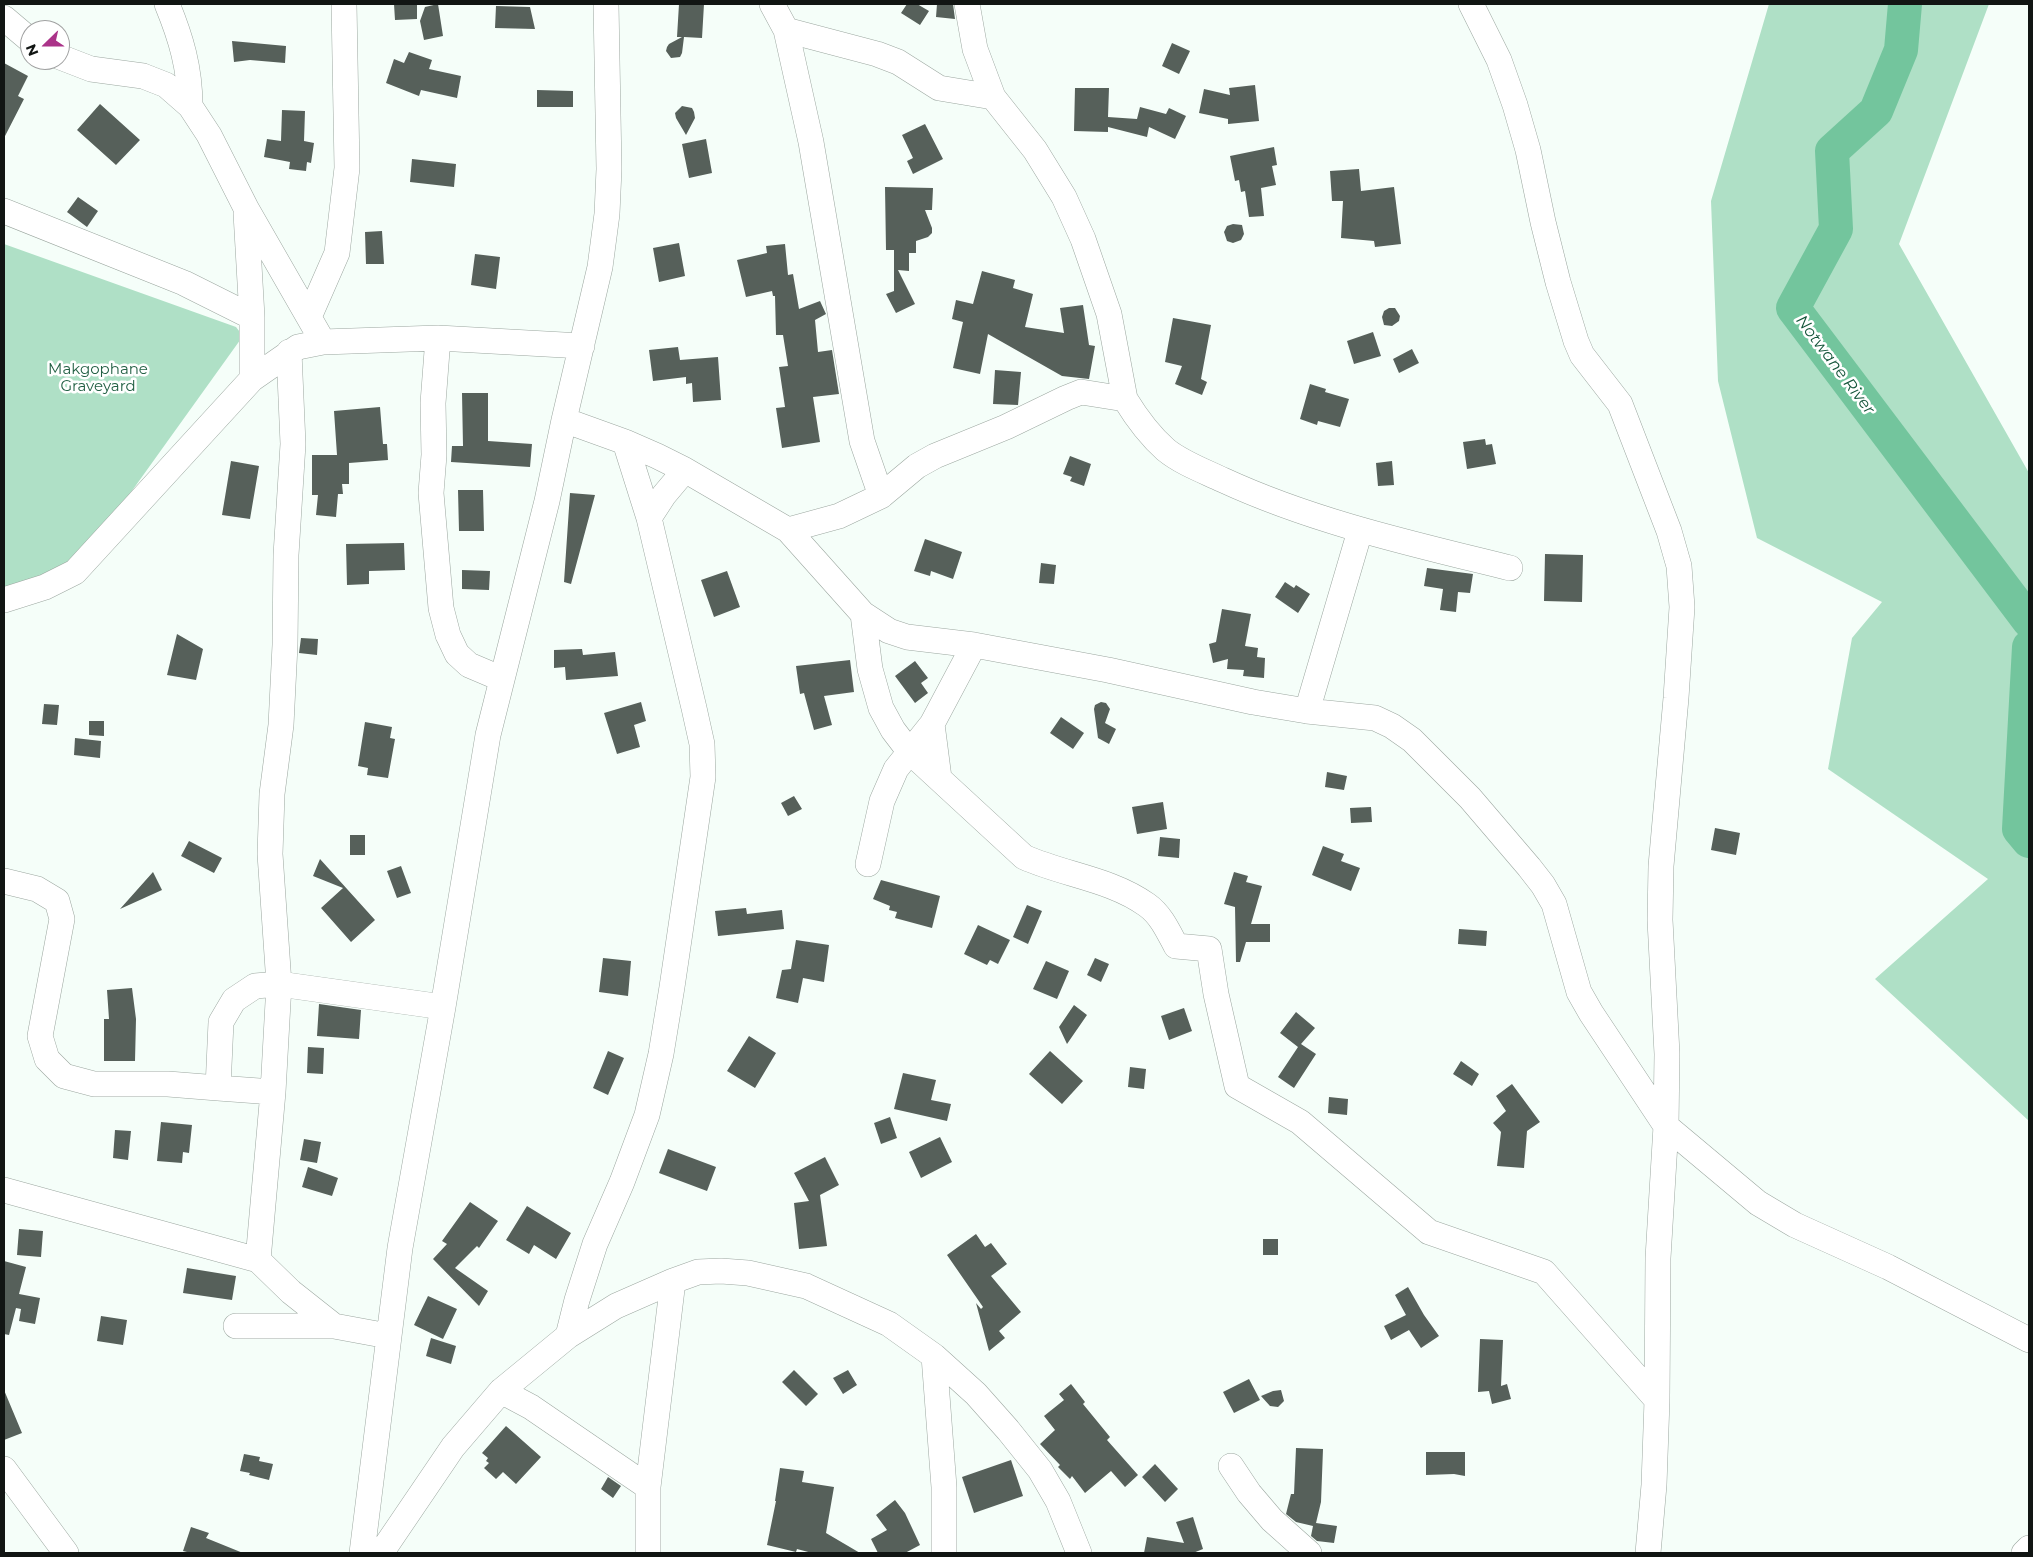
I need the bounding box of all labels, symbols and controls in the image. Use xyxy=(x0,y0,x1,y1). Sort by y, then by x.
north arrow xyxy=(20,20,70,70)
text: N xyxy=(22,42,42,59)
water label: Notwane River xyxy=(1791,312,1879,418)
park label: Makgophane Graveyard xyxy=(48,361,148,396)

